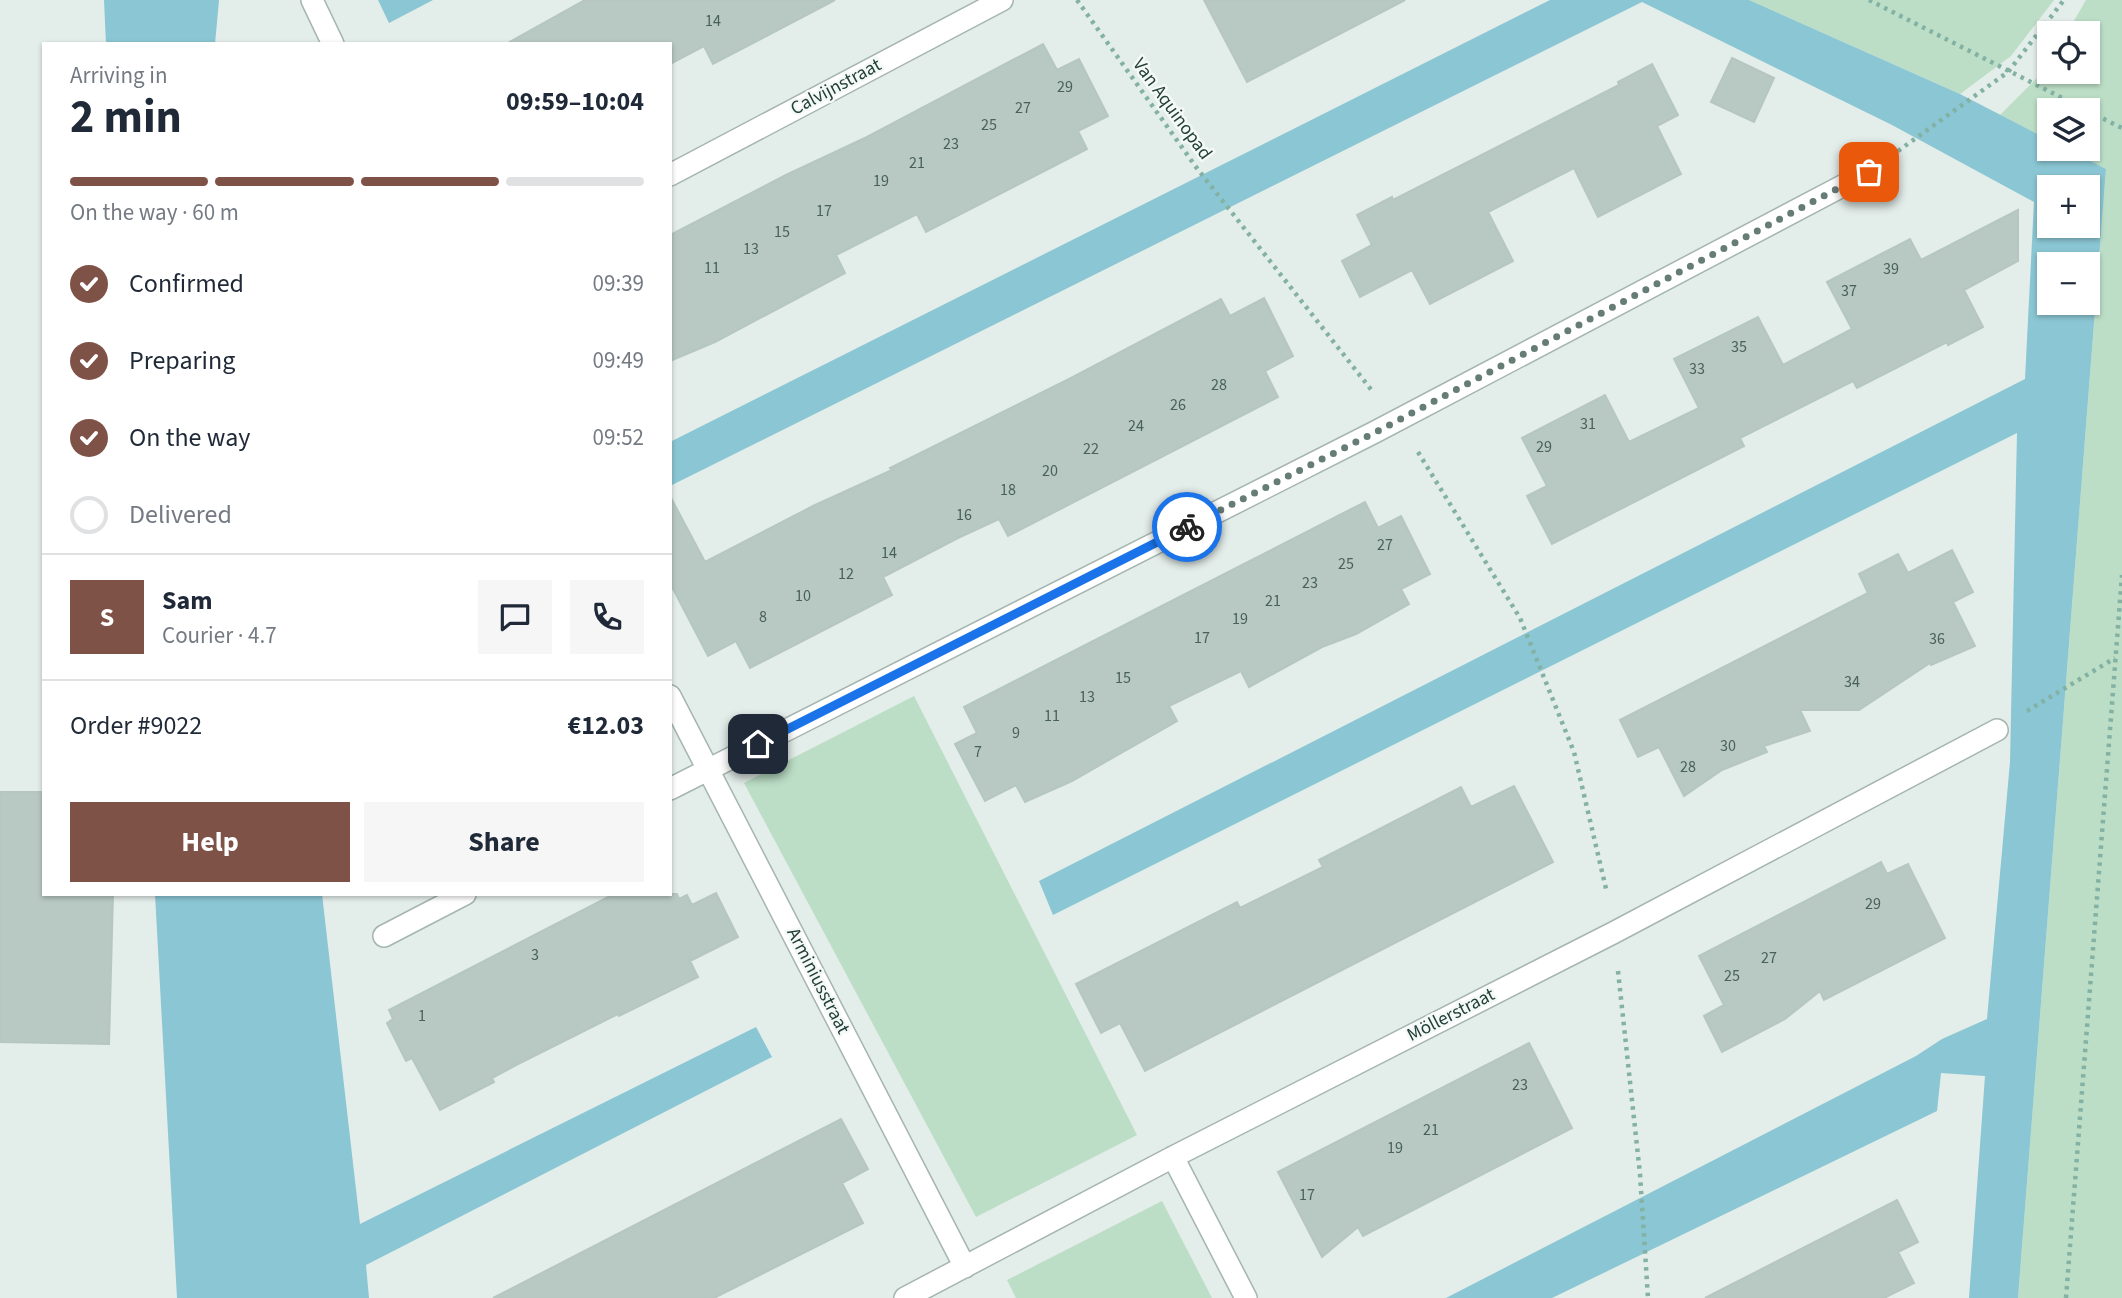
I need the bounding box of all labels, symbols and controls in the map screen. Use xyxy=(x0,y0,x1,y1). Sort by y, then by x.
house number: 14 xyxy=(705,10,721,32)
map controls xyxy=(2037,21,2100,315)
button: locate xyxy=(2037,21,2100,84)
street label: Calvijnstraat xyxy=(786,51,887,122)
street label: Van Aquinopad xyxy=(1126,52,1218,166)
text: Arriving in xyxy=(70,59,168,92)
house number: 29 xyxy=(1057,76,1073,98)
text: 09:59–10:04 xyxy=(506,83,644,120)
text: 2 min xyxy=(70,85,182,150)
house number: 27 xyxy=(1015,97,1031,119)
button: layers xyxy=(2037,98,2100,161)
house number: 25 xyxy=(981,114,997,136)
house number: 23 xyxy=(943,133,959,155)
pin xyxy=(1839,142,1899,202)
house number: 21 xyxy=(909,152,925,174)
icon: bag xyxy=(1850,153,1888,191)
house number: 19 xyxy=(873,170,889,192)
button: + xyxy=(2037,175,2100,238)
text: On the way · 60 m xyxy=(70,196,239,229)
house number: 17 xyxy=(816,200,832,222)
house number: 15 xyxy=(774,221,790,243)
house number: 13 xyxy=(743,238,759,260)
button: − xyxy=(2037,252,2100,315)
house number: 11 xyxy=(704,257,720,279)
house number: 39 xyxy=(1883,258,1899,280)
icon: check xyxy=(70,265,108,303)
text: Confirmed xyxy=(129,265,244,302)
text: 09:39 xyxy=(593,267,644,300)
house number: 37 xyxy=(1841,280,1857,302)
house number: 35 xyxy=(1731,336,1747,358)
icon: check xyxy=(70,342,108,380)
text: Preparing xyxy=(129,342,235,379)
text: 09:49 xyxy=(593,344,644,377)
house number: 33 xyxy=(1689,358,1705,380)
house number: 28 xyxy=(1211,374,1227,396)
house number: 26 xyxy=(1170,394,1186,416)
house number: 31 xyxy=(1580,413,1596,435)
house number: 24 xyxy=(1128,415,1144,437)
icon: check xyxy=(70,419,108,457)
text: On the way xyxy=(129,419,250,456)
text: 09:52 xyxy=(593,421,644,454)
house number: 29 xyxy=(1536,436,1552,458)
house number: 22 xyxy=(1083,438,1099,460)
house number: 20 xyxy=(1042,460,1058,482)
house number: 18 xyxy=(1000,479,1016,501)
courier xyxy=(1152,492,1222,562)
text: Delivered xyxy=(129,496,232,533)
house number: 16 xyxy=(956,504,972,526)
icon: bike xyxy=(1168,508,1206,546)
house number: 27 xyxy=(1377,534,1393,556)
house number: 14 xyxy=(881,542,897,564)
house number: 25 xyxy=(1338,553,1354,575)
house number: 12 xyxy=(838,563,854,585)
house number: 23 xyxy=(1302,572,1318,594)
button: chat xyxy=(478,580,552,654)
button: phone xyxy=(570,580,644,654)
text: Sam xyxy=(162,582,212,619)
house number: 10 xyxy=(795,585,811,607)
house number: 21 xyxy=(1265,590,1281,612)
text: S xyxy=(100,599,114,636)
house number: 8 xyxy=(759,606,767,628)
house number: 19 xyxy=(1232,608,1248,630)
text: Courier · 4.7 xyxy=(162,619,277,652)
house number: 17 xyxy=(1194,627,1210,649)
house number: 36 xyxy=(1929,628,1945,650)
house number: 15 xyxy=(1115,667,1131,689)
house number: 34 xyxy=(1844,671,1860,693)
house number: 13 xyxy=(1079,686,1095,708)
house number: 11 xyxy=(1044,705,1060,727)
text: Order #9022 xyxy=(70,707,202,744)
text: €12.03 xyxy=(568,707,644,744)
pin xyxy=(728,714,788,774)
house number: 9 xyxy=(1012,722,1020,744)
icon: home xyxy=(739,725,777,763)
house number: 30 xyxy=(1720,735,1736,757)
house number: 7 xyxy=(974,741,982,763)
house number: 28 xyxy=(1680,756,1696,778)
button: Help xyxy=(70,802,350,882)
button: Share xyxy=(364,802,644,882)
house number: 29 xyxy=(1865,893,1881,915)
street label: Arminiusstraat xyxy=(780,923,857,1039)
house number: 3 xyxy=(531,944,539,966)
house number: 27 xyxy=(1761,947,1777,969)
house number: 25 xyxy=(1724,965,1740,987)
street label: Möllerstraat xyxy=(1402,981,1500,1049)
house number: 1 xyxy=(418,1005,426,1027)
house number: 23 xyxy=(1512,1074,1528,1096)
house number: 21 xyxy=(1423,1119,1439,1141)
house number: 19 xyxy=(1387,1137,1403,1159)
house number: 17 xyxy=(1299,1184,1315,1206)

